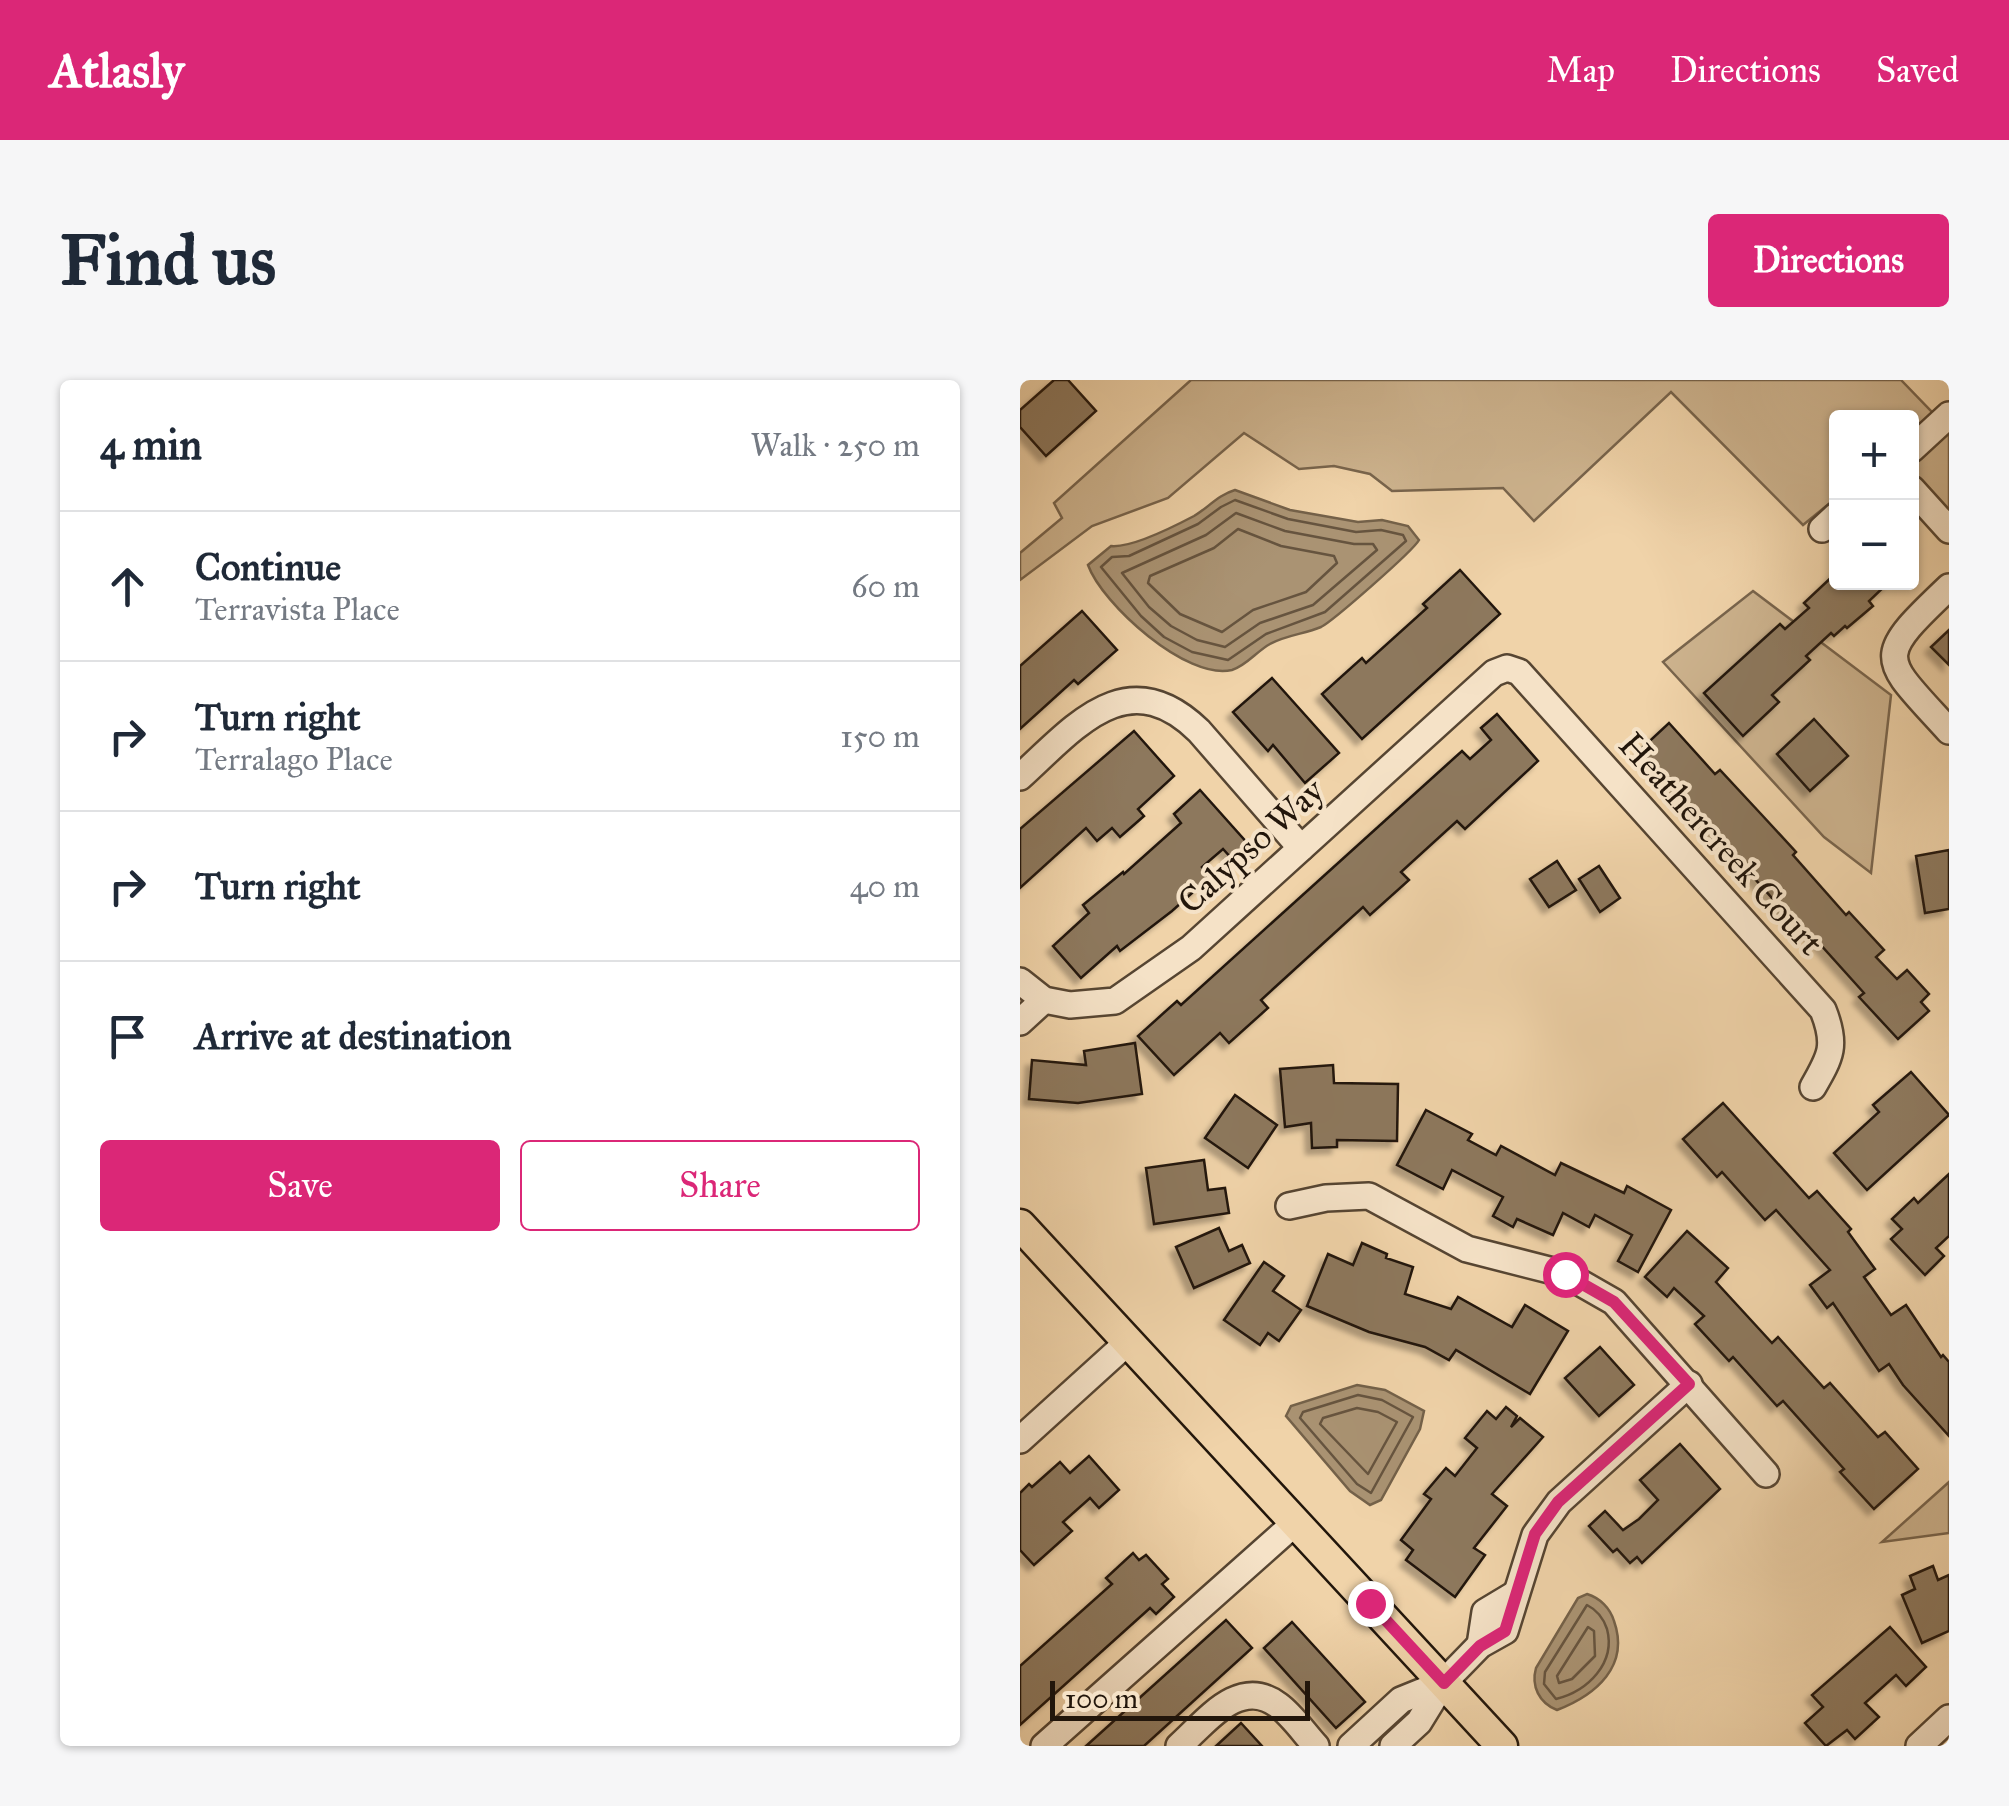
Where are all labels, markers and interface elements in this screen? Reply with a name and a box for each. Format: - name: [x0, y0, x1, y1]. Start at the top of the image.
- text: Atlasly: [50, 41, 184, 100]
- text: Map: [1547, 49, 1615, 92]
- text: Directions: [1670, 49, 1821, 92]
- text: Saved: [1876, 49, 1959, 92]
- button: Directions: [1708, 214, 1949, 307]
- text: Find us: [60, 218, 276, 303]
- map controls: [1829, 410, 1919, 590]
- button: +: [1829, 410, 1919, 500]
- text: 4 min: [100, 419, 202, 471]
- text: Walk · 250 m: [751, 426, 920, 465]
- button: −: [1829, 500, 1919, 590]
- text: Continue: [195, 544, 341, 590]
- icon: ahead: [100, 559, 155, 614]
- text: 60 m: [851, 567, 920, 606]
- text: Terravista Place: [195, 590, 400, 629]
- text: Turn right: [195, 694, 361, 740]
- icon: right: [100, 709, 155, 764]
- text: 150 m: [840, 717, 920, 756]
- street label: Heathercreek Court: [1610, 724, 1832, 964]
- text: Terralago Place: [195, 740, 393, 779]
- street label: Calypso Way: [1169, 769, 1333, 923]
- icon: right: [100, 859, 155, 914]
- text: Turn right: [195, 863, 361, 909]
- text: 40 m: [850, 867, 920, 906]
- icon: arrive: [100, 1009, 155, 1064]
- text: Arrive at destination: [195, 1013, 512, 1059]
- button: Save: [100, 1140, 500, 1231]
- button: Share: [520, 1140, 920, 1231]
- route start: [1543, 1252, 1589, 1298]
- route end: [1348, 1581, 1394, 1627]
- scale bar: [1050, 1676, 1310, 1720]
- text: 100 m: [1065, 1681, 1138, 1716]

